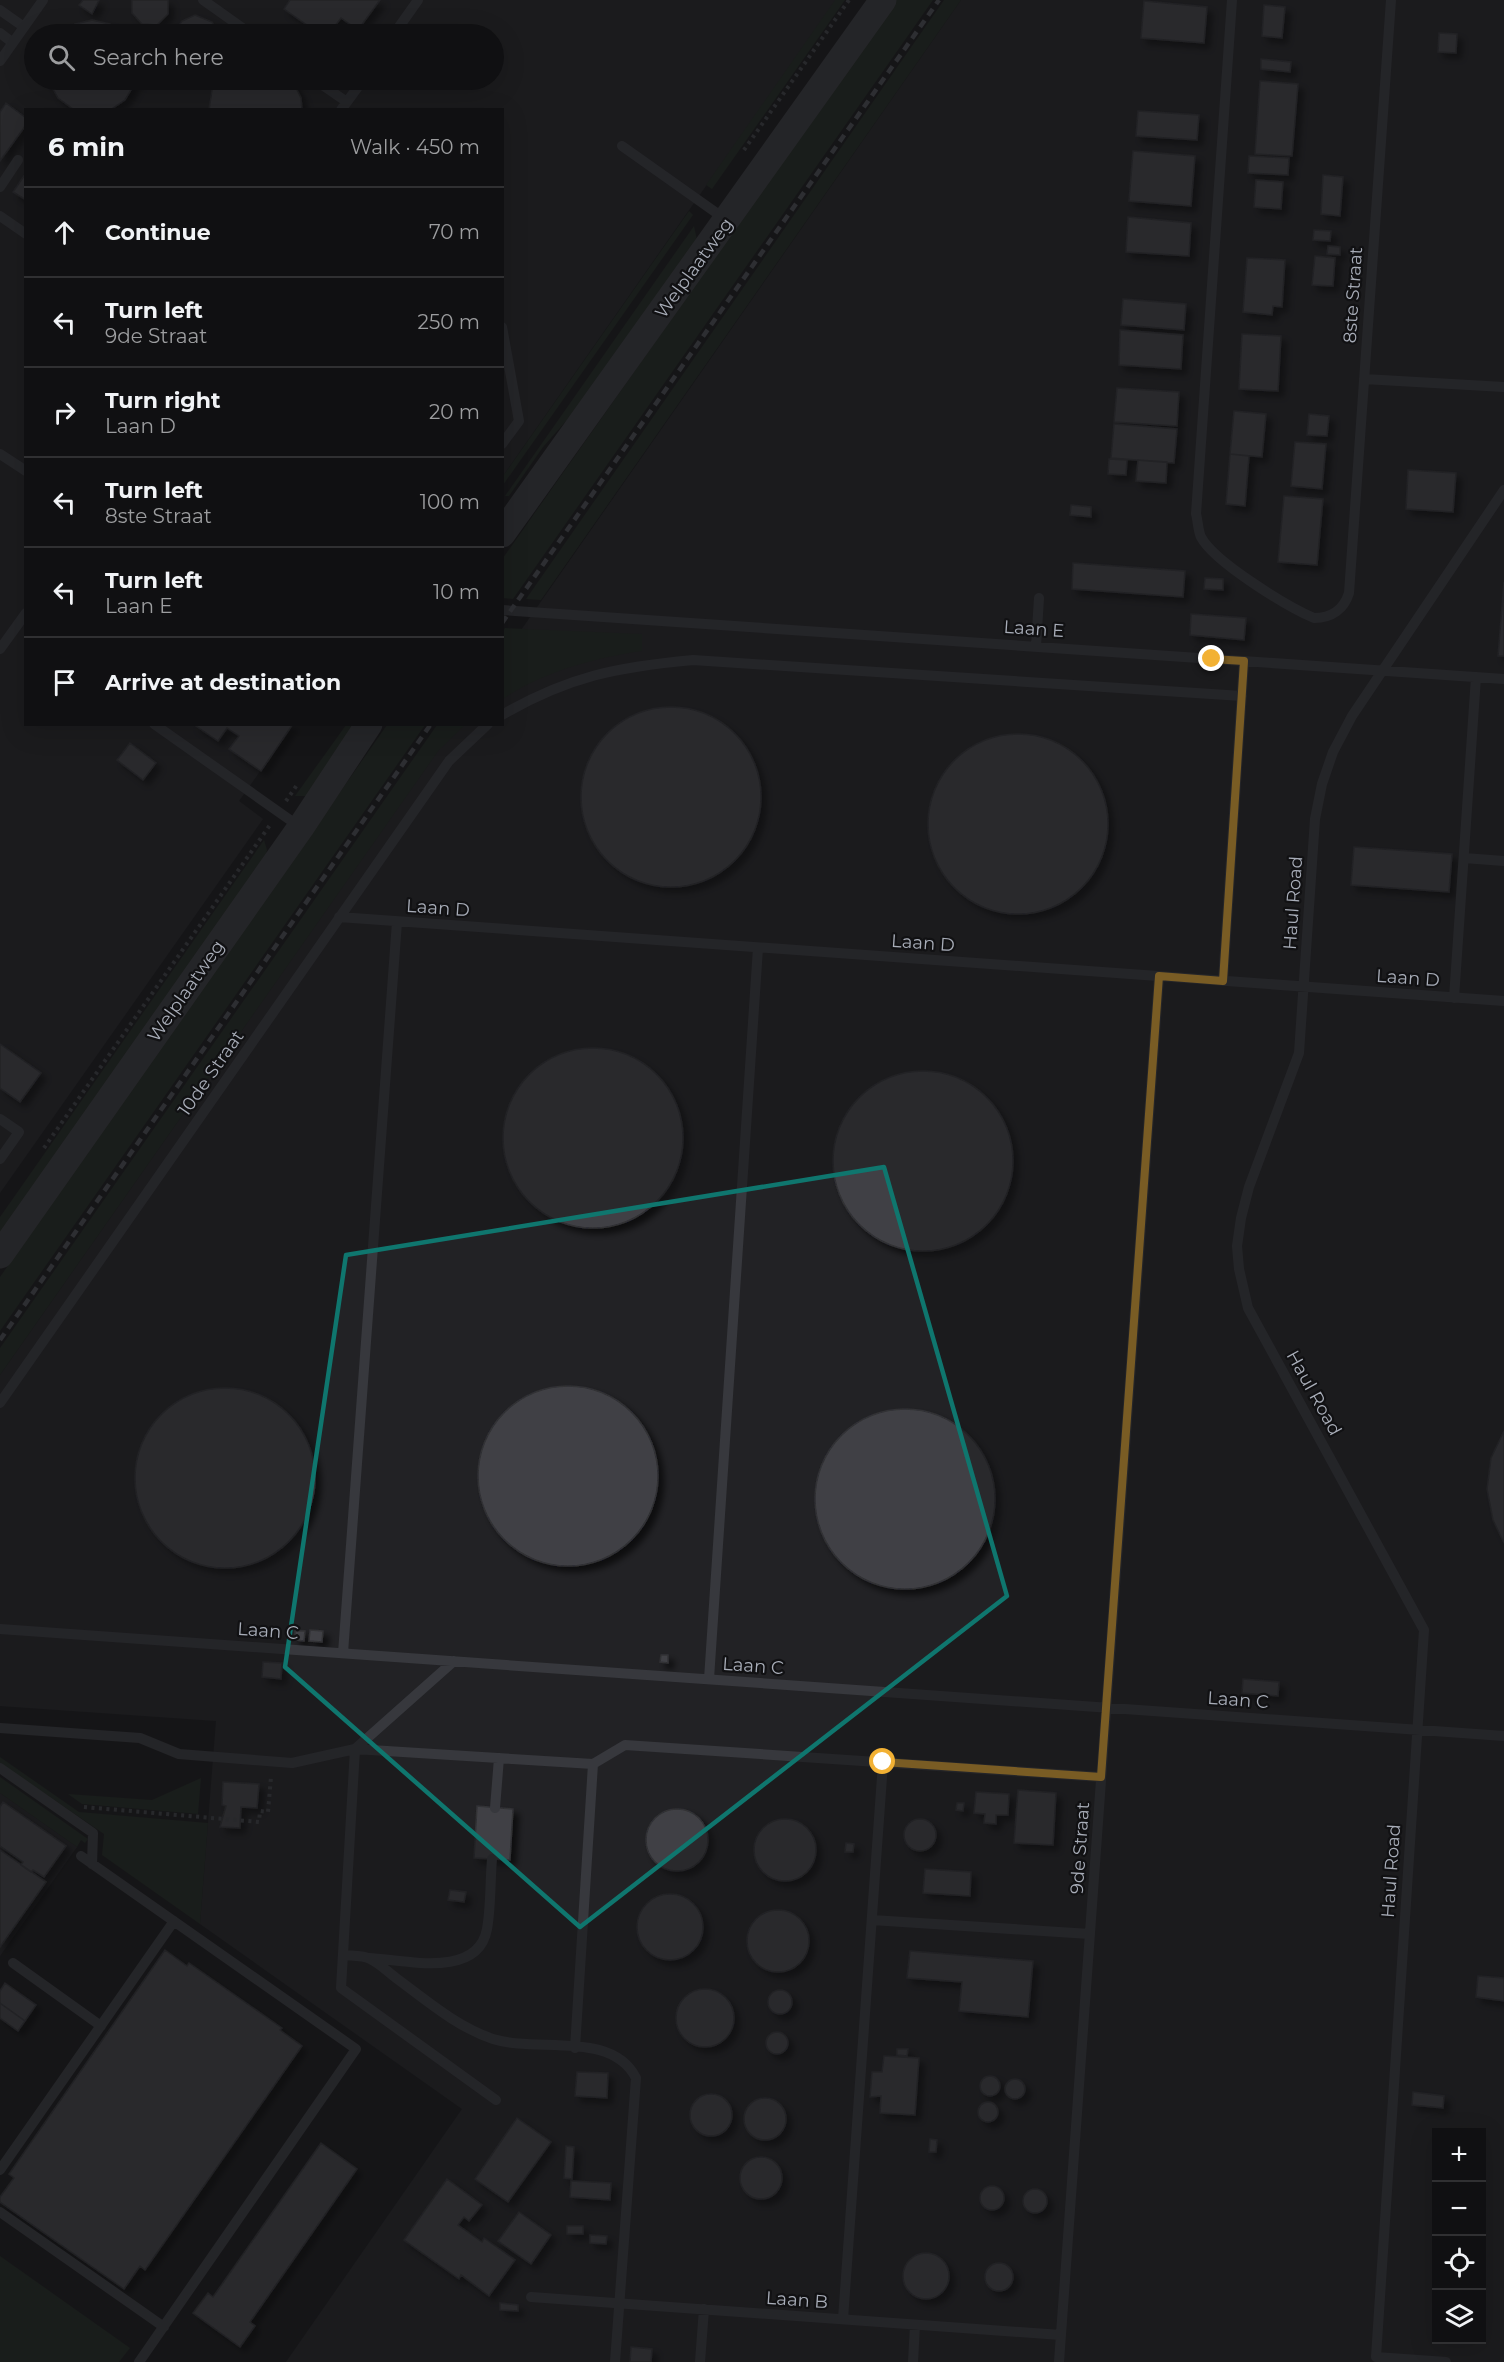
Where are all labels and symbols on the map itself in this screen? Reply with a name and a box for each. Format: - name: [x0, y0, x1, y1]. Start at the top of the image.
- street label: Welplaatweg: [650, 213, 738, 323]
- street label: 8ste Straat: [1339, 246, 1367, 344]
- street label: Laan E: [1003, 616, 1065, 642]
- route end: [1198, 645, 1224, 671]
- street label: Haul Road: [1279, 855, 1307, 951]
- street label: Laan D: [406, 895, 470, 921]
- street label: Laan D: [891, 930, 955, 956]
- street label: Welplaatweg: [143, 936, 229, 1046]
- street label: Laan D: [1376, 965, 1440, 991]
- street label: 10de Straat: [173, 1026, 249, 1120]
- street label: Haul Road: [1282, 1347, 1346, 1439]
- street label: Laan C: [237, 1618, 300, 1644]
- street label: Laan C: [722, 1653, 785, 1679]
- street label: Laan C: [1207, 1687, 1270, 1713]
- route start: [869, 1748, 895, 1774]
- street label: 9de Straat: [1066, 1801, 1094, 1895]
- street label: Haul Road: [1377, 1823, 1405, 1919]
- street label: Laan B: [765, 2287, 829, 2313]

